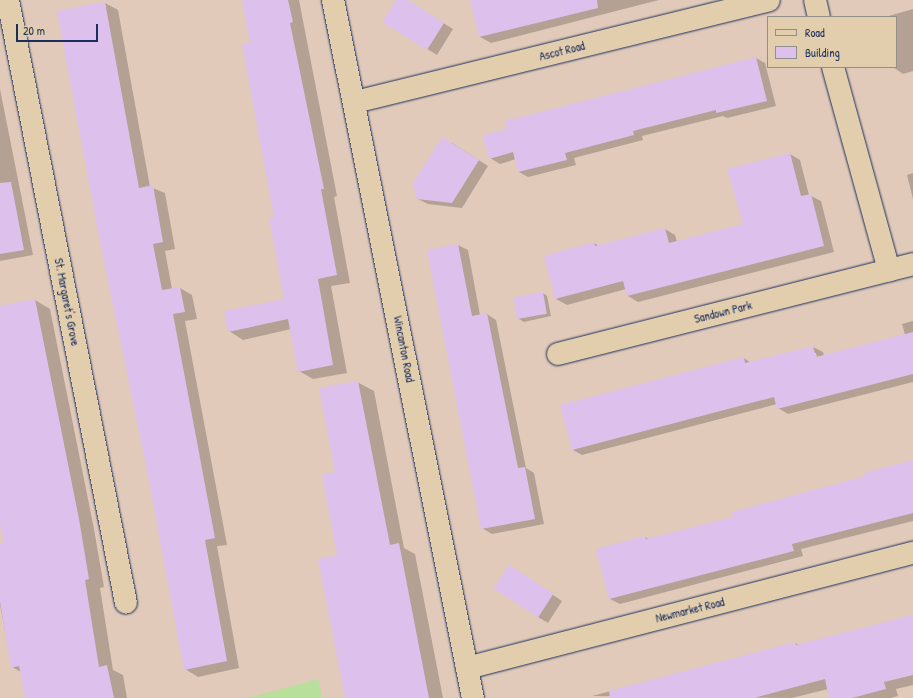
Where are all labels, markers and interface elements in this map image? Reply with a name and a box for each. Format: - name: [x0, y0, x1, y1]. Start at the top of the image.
- scale bar: [18, 16, 100, 42]
- legend: [767, 16, 897, 68]
- text: 20 m: [23, 22, 45, 39]
- text: Road: [805, 24, 825, 41]
- street label: Ascot Road: [538, 38, 586, 64]
- text: Building: [805, 44, 840, 61]
- street label: St. Margaret's Grove: [51, 257, 83, 347]
- street label: Sandown Park: [693, 298, 753, 326]
- street label: Wincanton Road: [391, 315, 417, 383]
- street label: Newmarket Road: [654, 594, 726, 626]

